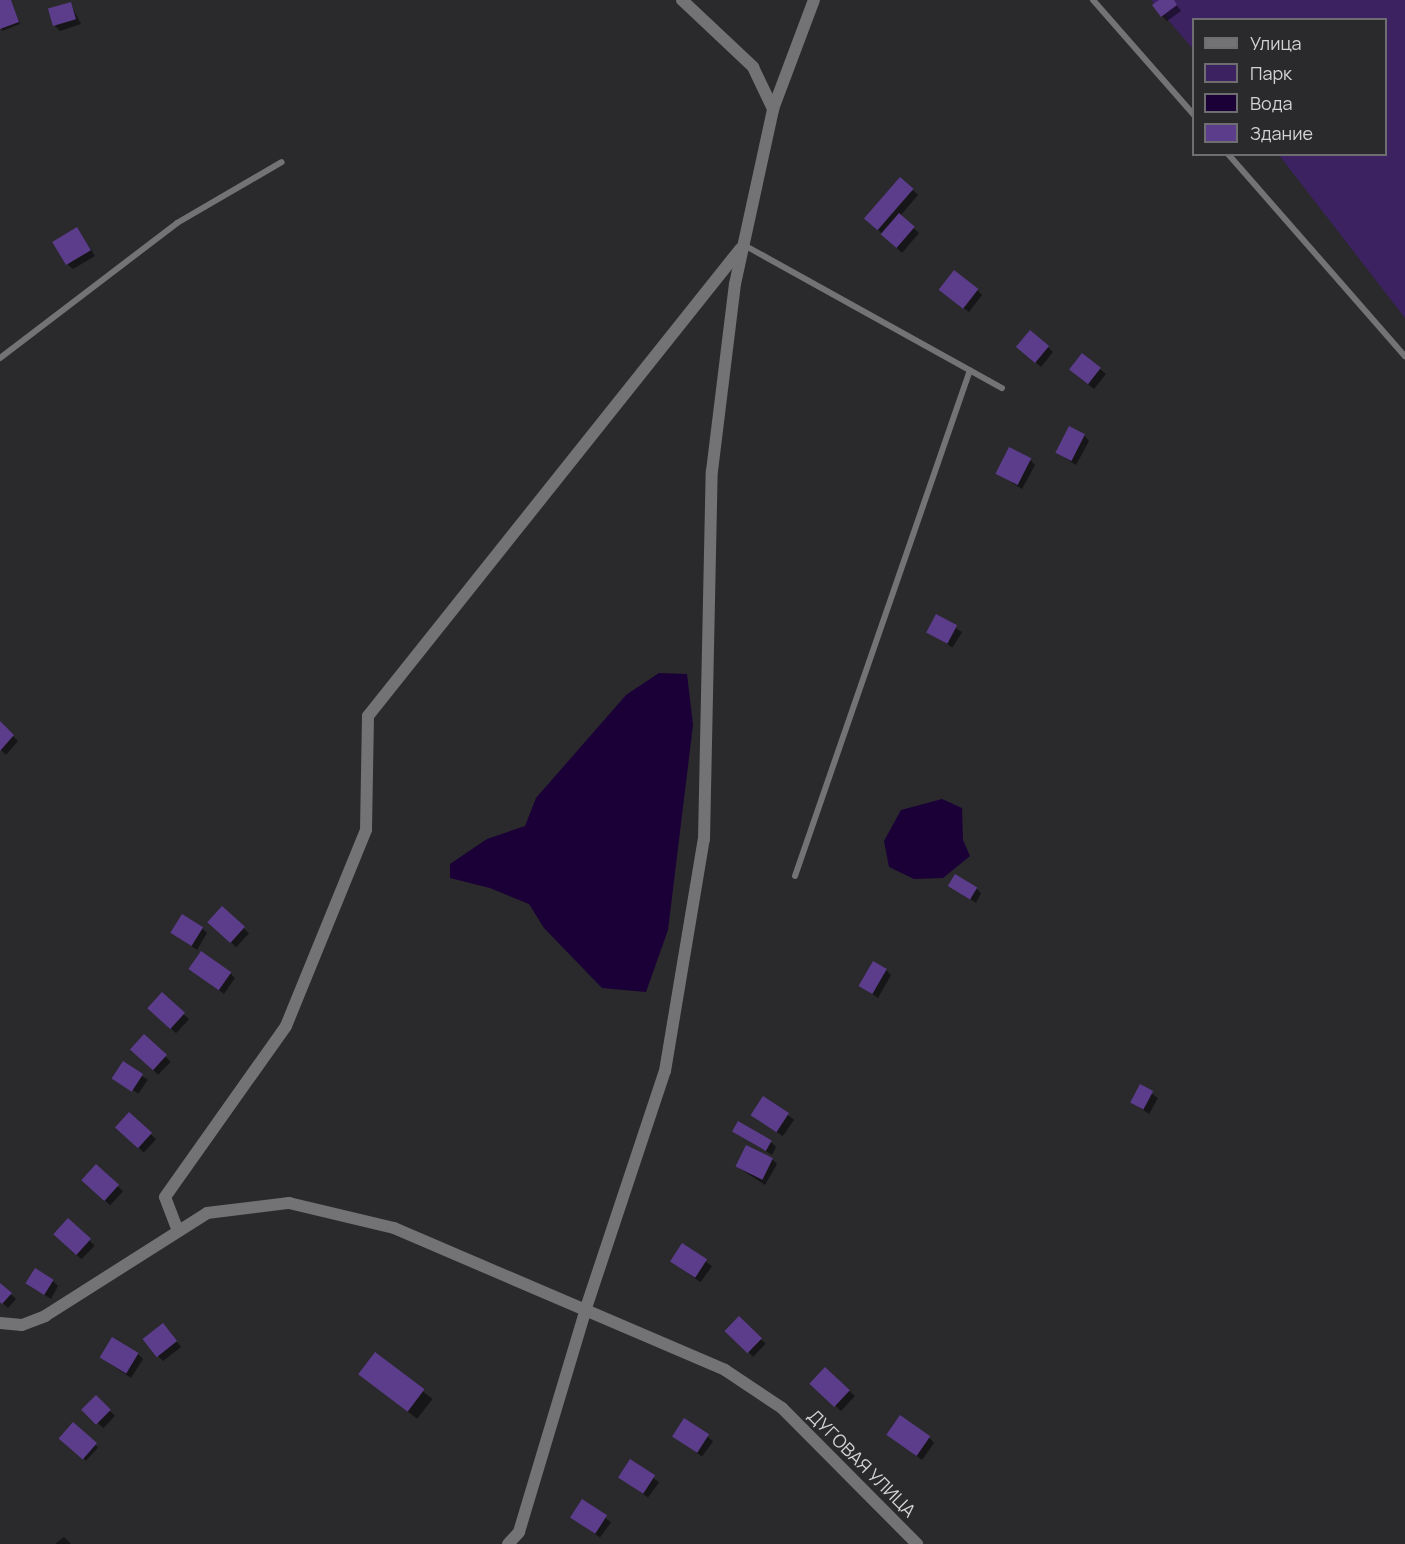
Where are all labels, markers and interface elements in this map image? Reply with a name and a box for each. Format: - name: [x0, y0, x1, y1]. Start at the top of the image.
- legend: [1192, 18, 1387, 156]
- text: Улица: [1250, 31, 1302, 55]
- text: Парк: [1250, 61, 1292, 85]
- text: Вода: [1250, 91, 1292, 115]
- text: Здание: [1250, 121, 1313, 145]
- street label: ДУГОВАЯ УЛИЦА: [804, 1405, 920, 1521]

